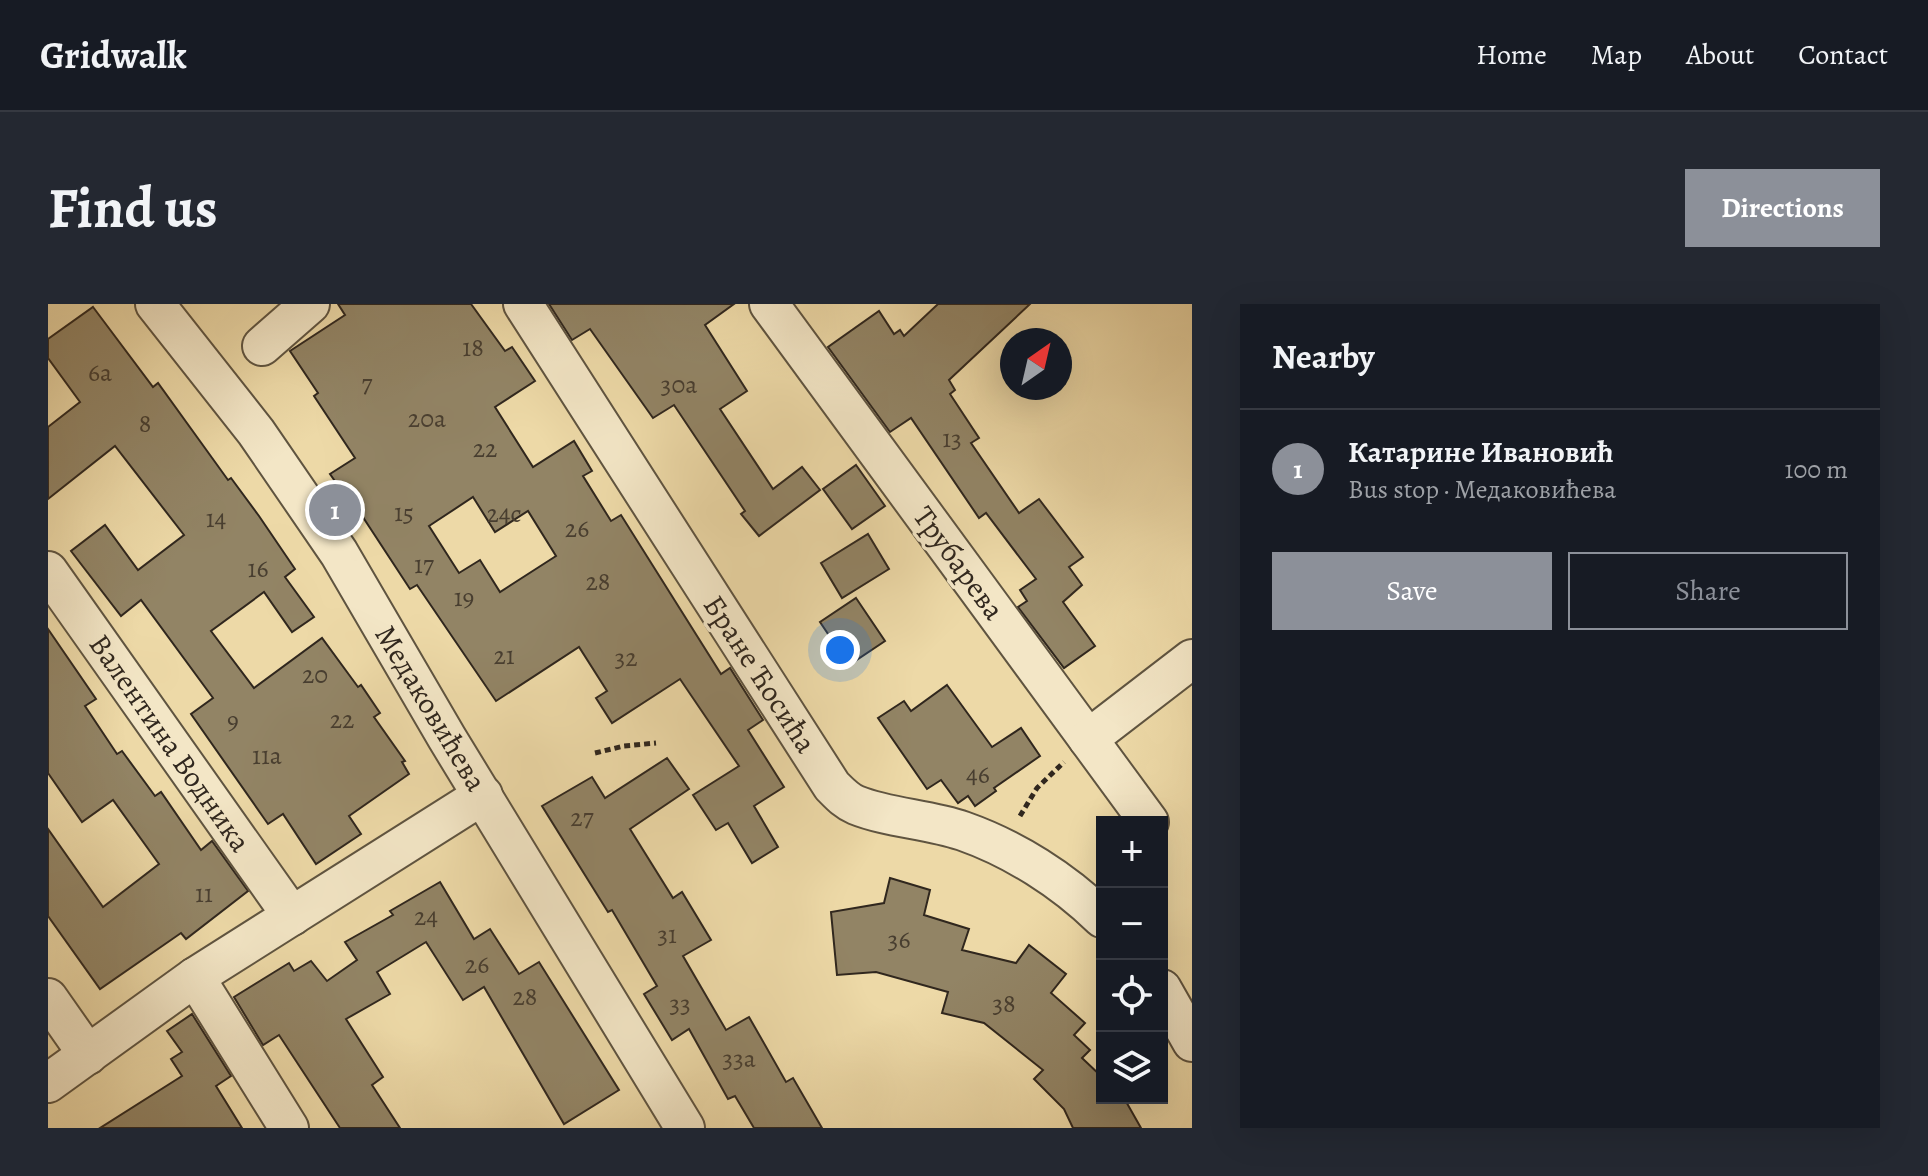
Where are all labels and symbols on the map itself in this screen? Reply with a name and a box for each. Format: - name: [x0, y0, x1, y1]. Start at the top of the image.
- north arrow: [1000, 328, 1072, 400]
- house number: 18: [462, 330, 484, 365]
- house number: 6a: [88, 355, 112, 390]
- house number: 7: [362, 366, 373, 401]
- house number: 30a: [661, 367, 697, 402]
- house number: 20a: [408, 401, 446, 436]
- house number: 8: [139, 406, 151, 441]
- house number: 13: [942, 421, 962, 456]
- house number: 22: [473, 431, 497, 466]
- pin: 1: [309, 480, 361, 540]
- house number: 15: [394, 495, 414, 530]
- house number: 24c: [486, 496, 522, 531]
- street label: Трубарева: [904, 498, 1014, 628]
- house number: 14: [206, 501, 227, 536]
- house number: 26: [565, 511, 589, 546]
- house number: 17: [414, 547, 434, 582]
- house number: 16: [248, 551, 268, 586]
- house number: 28: [586, 564, 610, 599]
- house number: 19: [454, 580, 474, 615]
- street label: Бране Ћосића: [694, 588, 826, 761]
- street label: Медаковићева: [366, 618, 496, 799]
- street label: Валентина Водника: [80, 626, 260, 860]
- your location: [820, 630, 860, 670]
- house number: 21: [493, 638, 515, 673]
- house number: 32: [614, 640, 638, 675]
- house number: 20: [302, 657, 328, 692]
- house number: 22: [330, 702, 354, 737]
- house number: 9: [227, 703, 239, 738]
- house number: 11a: [252, 738, 282, 773]
- house number: 46: [966, 757, 990, 792]
- house number: 27: [570, 800, 594, 835]
- house number: 11: [195, 876, 213, 911]
- house number: 24: [414, 899, 438, 934]
- house number: 31: [657, 917, 677, 952]
- house number: 36: [888, 922, 910, 957]
- house number: 26: [465, 947, 489, 982]
- house number: 28: [513, 979, 537, 1014]
- house number: 33: [669, 986, 691, 1021]
- house number: 38: [992, 986, 1016, 1021]
- house number: 33a: [722, 1041, 756, 1076]

